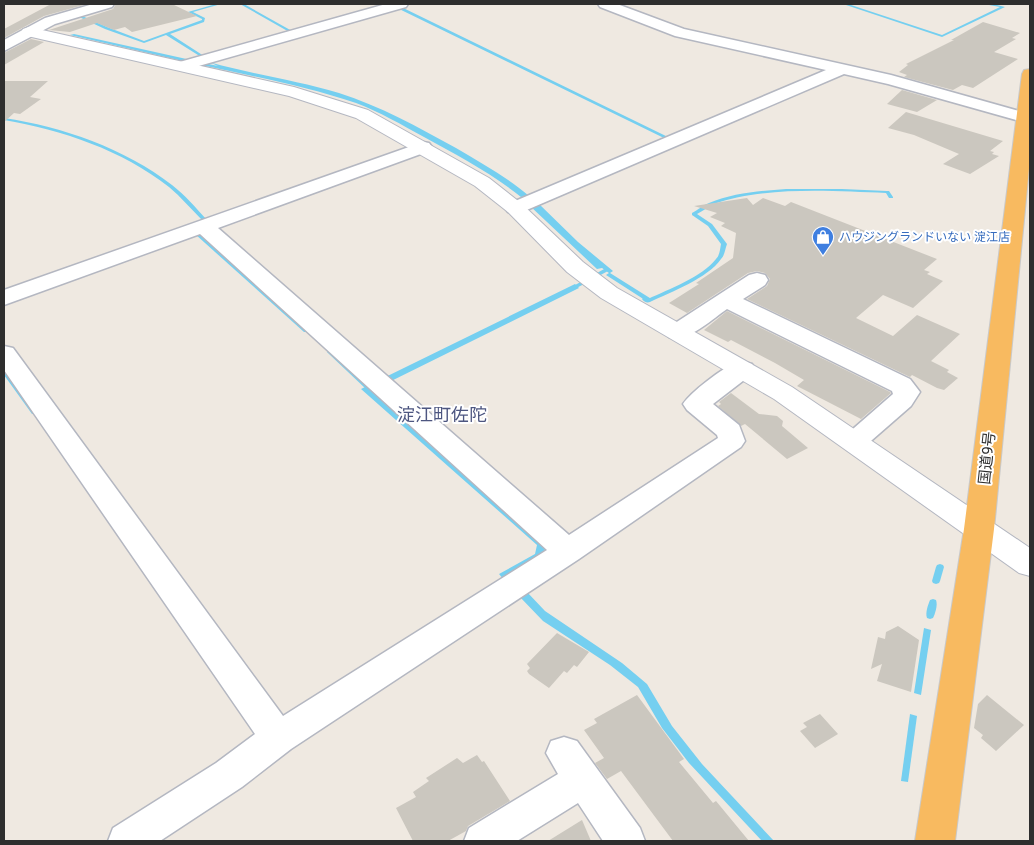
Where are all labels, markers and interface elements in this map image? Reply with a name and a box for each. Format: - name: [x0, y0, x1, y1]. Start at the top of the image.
- shop icon: ハウジングランドいない 淀江店: [811, 225, 835, 256]
- place label: ハウジングランドいない 淀江店: [839, 230, 1010, 244]
- district label: 淀江町佐陀: [397, 404, 487, 425]
- street label: 国道9号: [975, 430, 999, 486]

